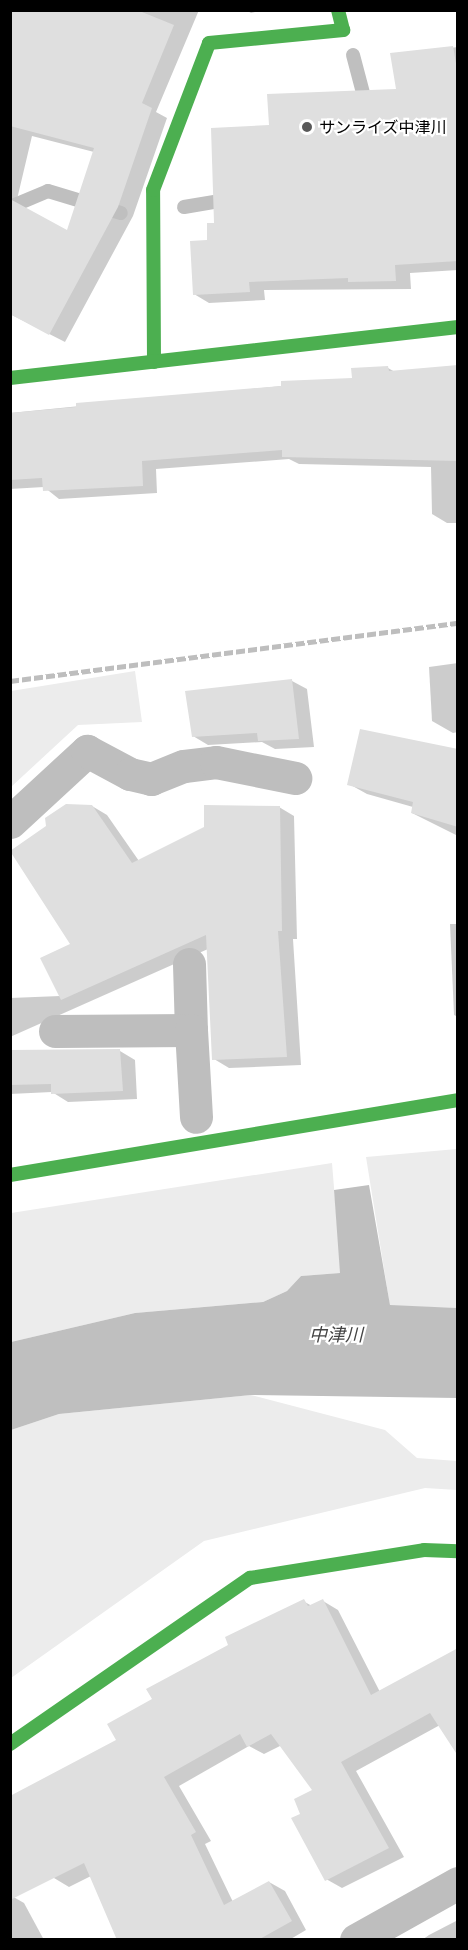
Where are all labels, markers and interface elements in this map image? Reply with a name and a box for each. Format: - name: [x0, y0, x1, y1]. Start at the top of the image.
- place label: サンライズ中津川: [319, 117, 447, 137]
- marker: サンライズ中津川: [300, 120, 314, 134]
- water label: 中津川: [309, 1324, 363, 1346]

